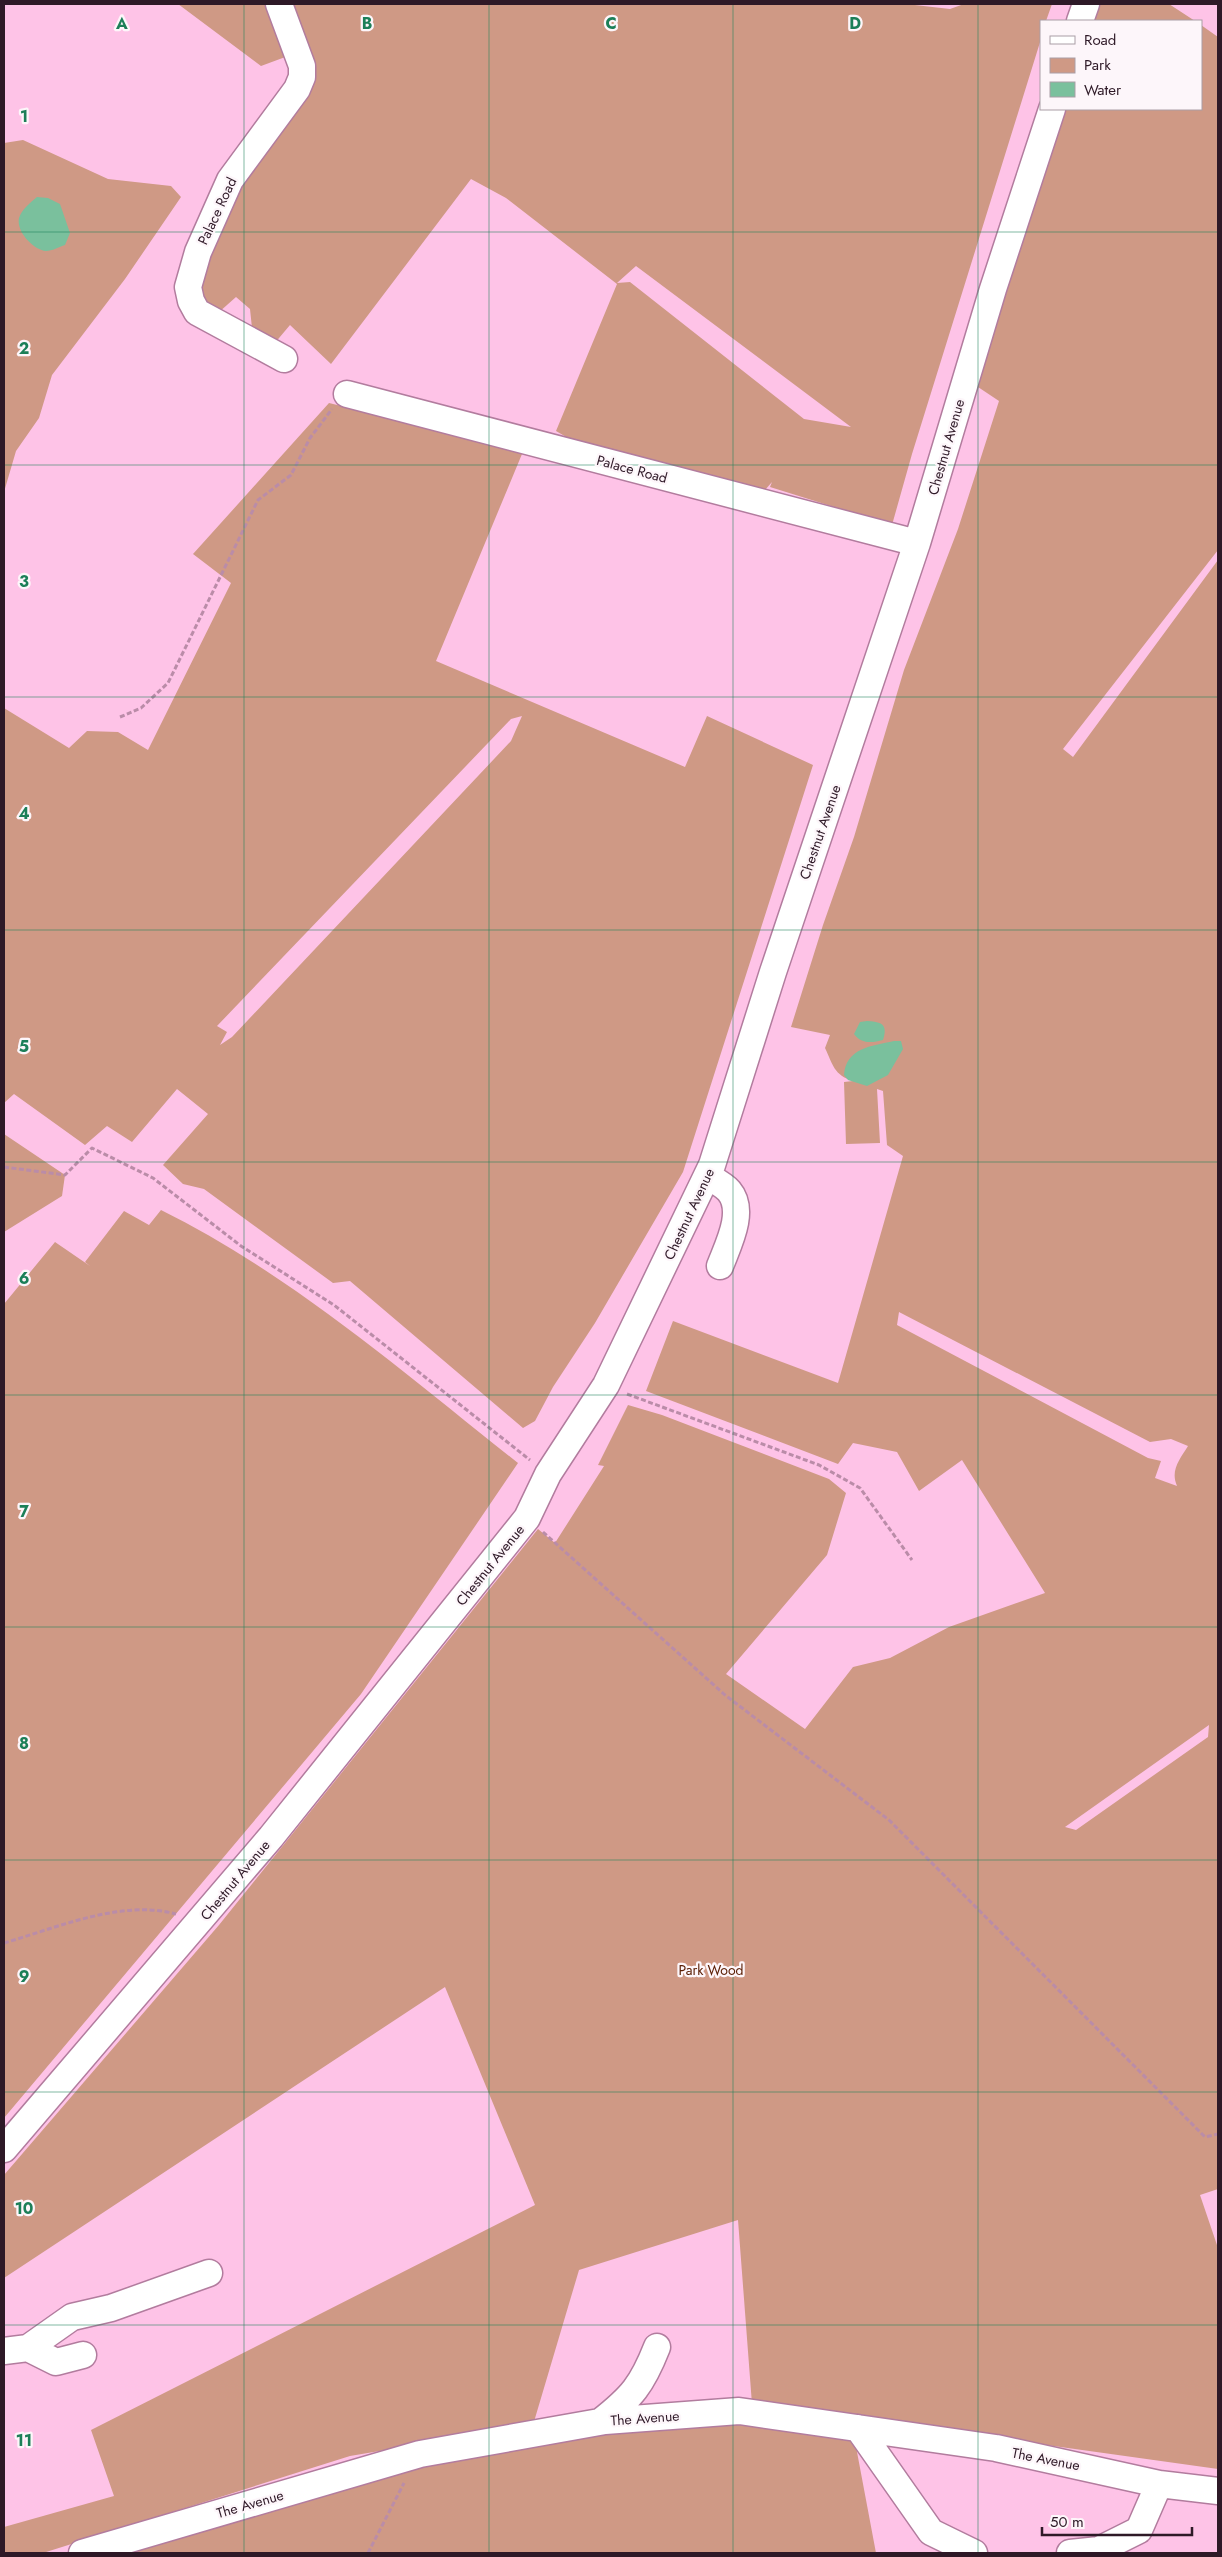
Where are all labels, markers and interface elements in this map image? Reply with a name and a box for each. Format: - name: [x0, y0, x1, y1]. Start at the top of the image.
- text: A: [115, 12, 128, 35]
- text: B: [362, 12, 372, 35]
- text: C: [605, 12, 617, 35]
- text: D: [849, 12, 861, 35]
- legend: [1040, 20, 1202, 110]
- text: Road: [1084, 29, 1116, 51]
- text: Park: [1084, 54, 1111, 76]
- text: Water: [1084, 79, 1122, 101]
- text: 1: [20, 105, 28, 128]
- street label: Palace Road: [193, 174, 241, 248]
- text: 2: [19, 337, 29, 360]
- street label: Chestnut Avenue: [923, 397, 969, 497]
- street label: Palace Road: [595, 450, 669, 488]
- text: 3: [19, 570, 29, 593]
- street label: Chestnut Avenue: [794, 782, 846, 882]
- text: 4: [18, 802, 30, 825]
- text: 5: [19, 1035, 29, 1058]
- street label: Chestnut Avenue: [659, 1165, 719, 1263]
- text: 6: [19, 1267, 29, 1290]
- text: 7: [19, 1500, 29, 1523]
- street label: Chestnut Avenue: [451, 1520, 529, 1610]
- text: 8: [19, 1732, 29, 1755]
- street label: Chestnut Avenue: [196, 1836, 274, 1924]
- park label: Park Wood: [678, 1960, 744, 1980]
- text: 9: [19, 1965, 29, 1988]
- text: 10: [15, 2197, 33, 2220]
- street label: The Avenue: [610, 2406, 680, 2430]
- text: 11: [16, 2429, 32, 2452]
- street label: The Avenue: [1010, 2443, 1082, 2475]
- street label: The Avenue: [214, 2485, 286, 2523]
- scale bar: [1042, 2504, 1192, 2536]
- text: 50 m: [1050, 2511, 1084, 2533]

